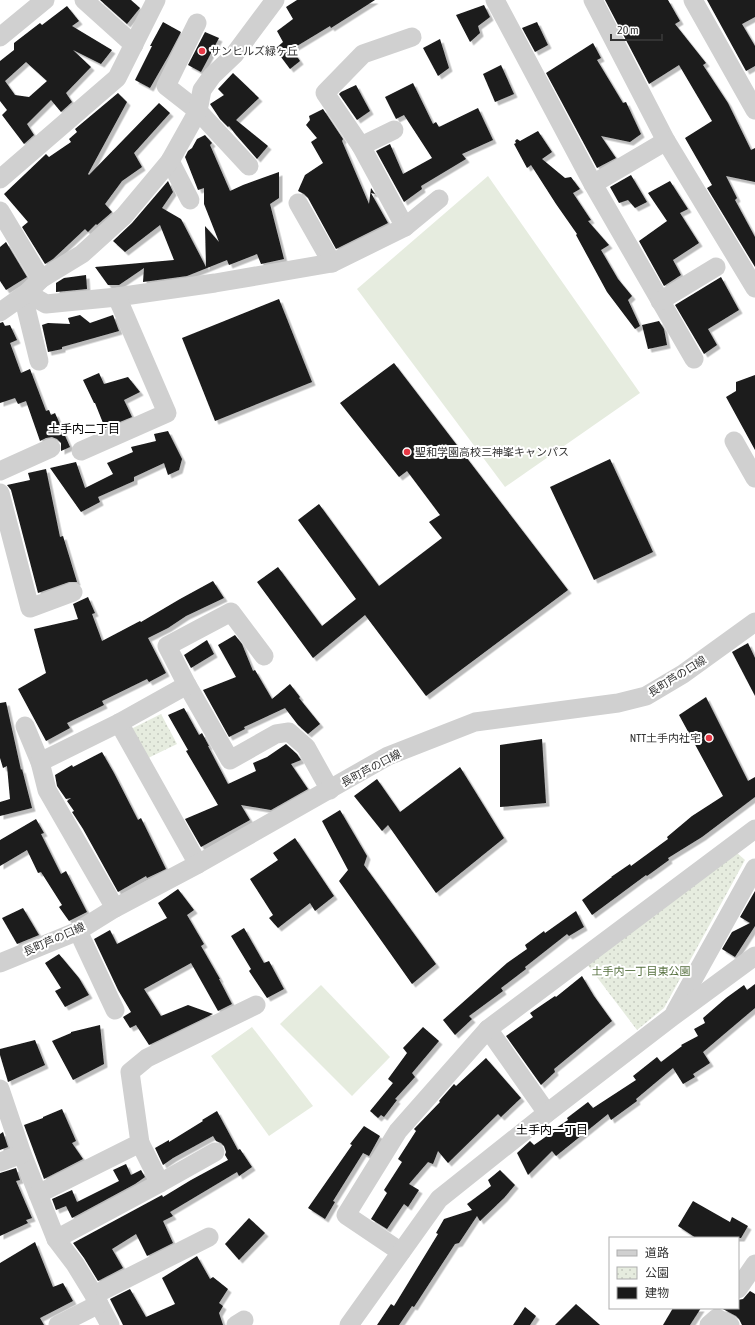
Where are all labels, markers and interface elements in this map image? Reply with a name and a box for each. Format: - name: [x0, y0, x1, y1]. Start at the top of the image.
- scale bar: [611, 16, 662, 42]
- text: 20 m: [617, 23, 639, 37]
- place label: サンヒルズ緑ヶ丘: [210, 45, 298, 57]
- marker: サンヒルズ緑ヶ丘: [197, 46, 207, 56]
- district label: 土手内二丁目: [48, 422, 120, 436]
- place label: 聖和学園高校三神峯キャンパス: [415, 446, 569, 458]
- marker: 聖和学園高校三神峯キャンパス: [402, 447, 412, 457]
- street label: 長町芦の口線: [646, 653, 708, 699]
- place label: NTT土手内社宅: [630, 732, 701, 744]
- marker: NTT土手内社宅: [704, 733, 714, 743]
- street label: 長町芦の口線: [339, 747, 403, 789]
- street label: 長町芦の口線: [21, 920, 87, 958]
- park label: 土手内一丁目東公園: [592, 965, 691, 977]
- district label: 土手内一丁目: [516, 1123, 588, 1137]
- legend: [609, 1237, 739, 1309]
- text: 道路: [645, 1246, 669, 1260]
- text: 公園: [645, 1266, 669, 1280]
- text: 建物: [645, 1286, 669, 1300]

